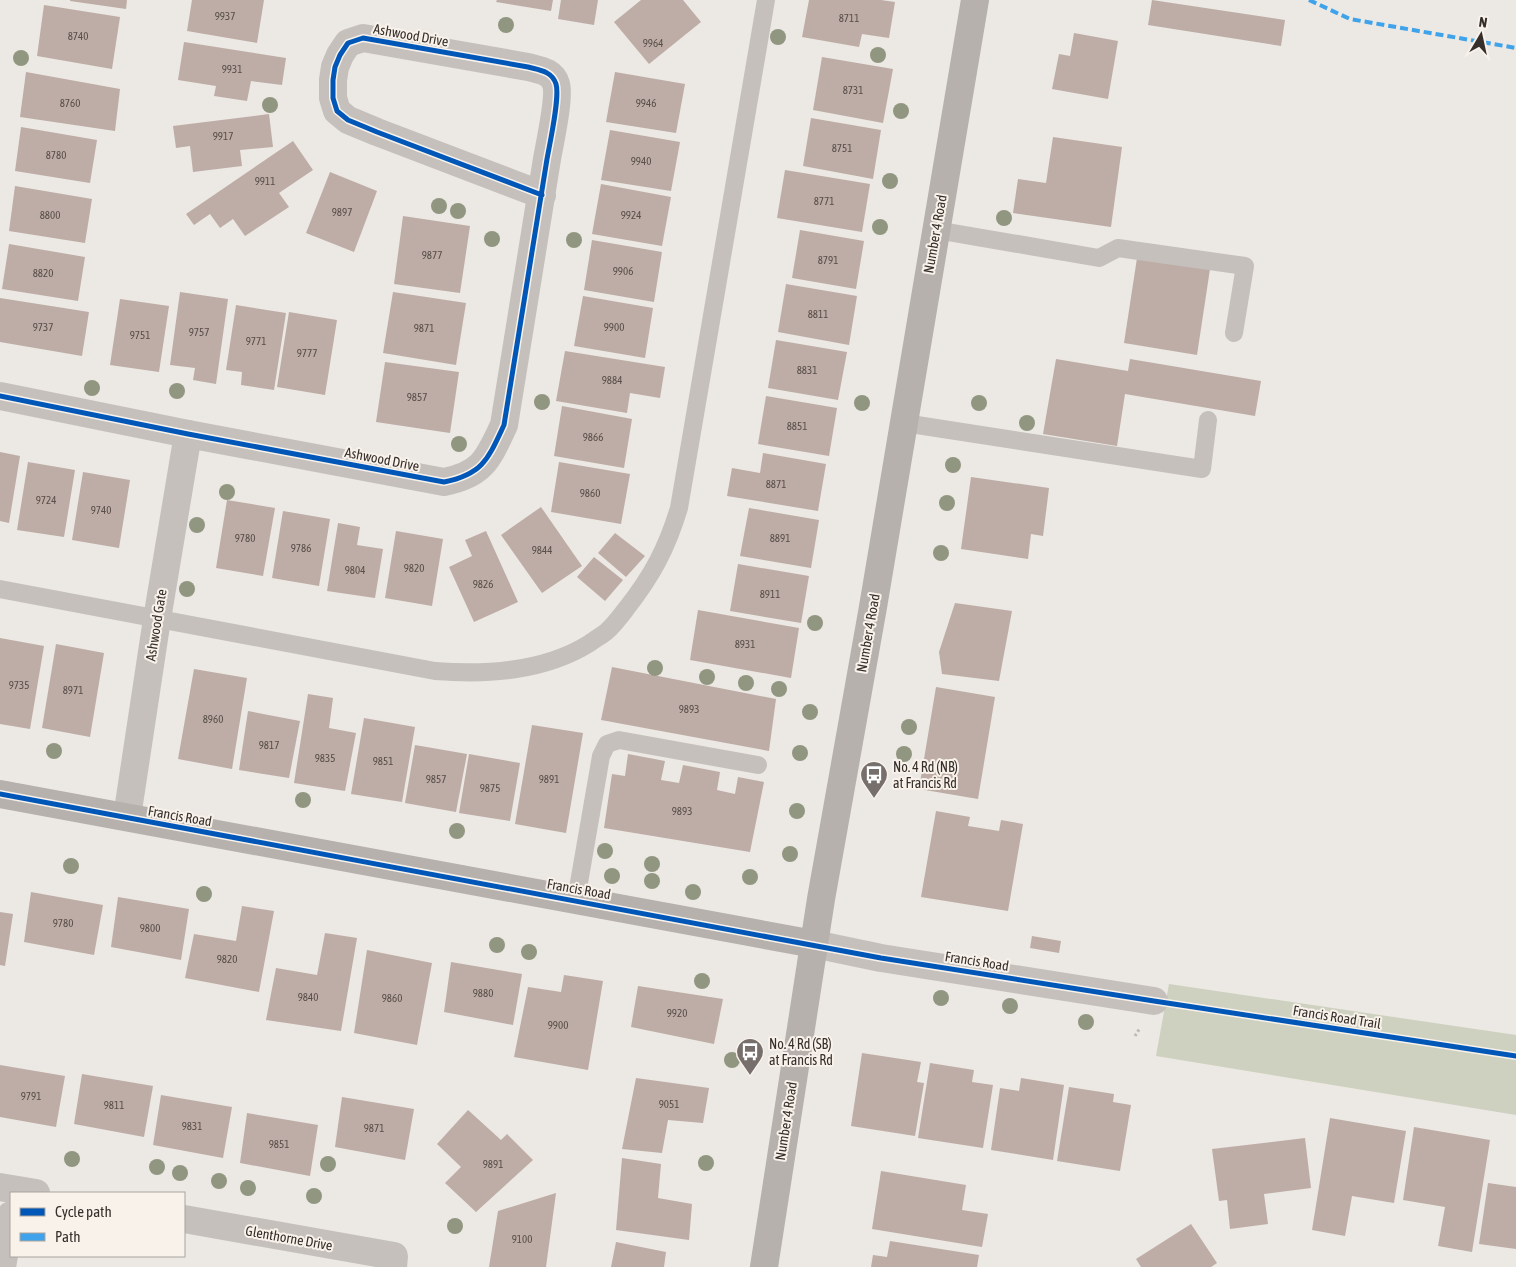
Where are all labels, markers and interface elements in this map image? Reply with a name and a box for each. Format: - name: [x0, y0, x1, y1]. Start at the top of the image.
- house number: 9937: [215, 10, 235, 22]
- north arrow: [1456, 10, 1506, 60]
- house number: 8711: [839, 12, 859, 24]
- text: N: [1478, 14, 1488, 31]
- street label: Ashwood Drive: [372, 21, 450, 49]
- house number: 8740: [68, 30, 88, 42]
- house number: 9964: [643, 37, 663, 49]
- house number: 9931: [222, 63, 242, 75]
- house number: 8731: [843, 84, 863, 96]
- house number: 8760: [60, 97, 80, 109]
- house number: 9946: [636, 97, 656, 109]
- house number: 9917: [213, 130, 233, 142]
- house number: 8751: [832, 142, 852, 154]
- house number: 8780: [46, 149, 66, 161]
- house number: 9940: [631, 155, 651, 167]
- house number: 9911: [255, 175, 275, 187]
- street label: Number 4 Road: [920, 194, 950, 274]
- house number: 8771: [814, 195, 834, 207]
- house number: 9897: [332, 206, 352, 218]
- house number: 8800: [40, 209, 60, 221]
- house number: 9924: [621, 209, 641, 221]
- house number: 9877: [422, 249, 442, 261]
- house number: 8791: [818, 254, 838, 266]
- house number: 9906: [613, 265, 633, 277]
- house number: 8820: [33, 267, 53, 279]
- house number: 8811: [808, 308, 828, 320]
- house number: 9737: [33, 321, 53, 333]
- house number: 9900: [604, 321, 624, 333]
- house number: 9871: [414, 322, 434, 334]
- house number: 9757: [189, 326, 209, 338]
- house number: 9751: [130, 329, 150, 341]
- house number: 9771: [246, 335, 266, 347]
- house number: 9777: [297, 347, 317, 359]
- house number: 8831: [797, 364, 817, 376]
- house number: 9884: [602, 374, 622, 386]
- house number: 9857: [407, 391, 427, 403]
- house number: 8851: [787, 420, 807, 432]
- house number: 9866: [583, 431, 603, 443]
- street label: Ashwood Drive: [343, 444, 421, 474]
- house number: 8871: [766, 478, 786, 490]
- house number: 9860: [580, 487, 600, 499]
- house number: 9724: [36, 494, 56, 506]
- house number: 9740: [91, 504, 111, 516]
- house number: 9780: [235, 532, 255, 544]
- house number: 8891: [770, 532, 790, 544]
- house number: 9786: [291, 542, 311, 554]
- house number: 9844: [532, 544, 552, 556]
- house number: 9820: [404, 562, 424, 574]
- house number: 9804: [345, 564, 365, 576]
- house number: 9826: [473, 578, 493, 590]
- street label: Ashwood Gate: [142, 588, 170, 662]
- house number: 8911: [760, 588, 780, 600]
- street label: Number 4 Road: [853, 593, 883, 673]
- house number: 8931: [735, 638, 755, 650]
- house number: 9735: [9, 679, 29, 691]
- house number: 8971: [63, 684, 83, 696]
- house number: 9893: [679, 703, 699, 715]
- house number: 8960: [203, 713, 223, 725]
- house number: 9817: [259, 739, 279, 751]
- house number: 9835: [315, 752, 335, 764]
- house number: 9851: [373, 755, 393, 767]
- place label: No. 4 Rd (NB) at Francis Rd: [893, 759, 958, 791]
- bus stop icon: No. 4 Rd (NB) at Francis Rd: [859, 760, 889, 799]
- house number: 9857: [426, 773, 446, 785]
- house number: 9891: [539, 773, 559, 785]
- house number: 9875: [480, 782, 500, 794]
- street label: Francis Road: [147, 803, 213, 829]
- house number: 9893: [672, 805, 692, 817]
- street label: Francis Road: [546, 876, 612, 902]
- house number: 9780: [53, 917, 73, 929]
- house number: 9800: [140, 922, 160, 934]
- street label: Francis Road: [944, 948, 1010, 974]
- house number: 9820: [217, 953, 237, 965]
- house number: 9880: [473, 987, 493, 999]
- house number: 9840: [298, 991, 318, 1003]
- house number: 9860: [382, 992, 402, 1004]
- street label: Francis Road Trail: [1292, 1002, 1382, 1032]
- house number: 9920: [667, 1007, 687, 1019]
- house number: 9900: [548, 1019, 568, 1031]
- place label: No. 4 Rd (SB) at Francis Rd: [769, 1036, 833, 1068]
- bus stop icon: No. 4 Rd (SB) at Francis Rd: [735, 1037, 765, 1076]
- street label: Number 4 Road: [772, 1081, 800, 1161]
- house number: 9791: [21, 1090, 41, 1102]
- house number: 9051: [659, 1098, 679, 1110]
- house number: 9811: [104, 1099, 124, 1111]
- house number: 9831: [182, 1120, 202, 1132]
- house number: 9871: [364, 1122, 384, 1134]
- house number: 9851: [269, 1138, 289, 1150]
- house number: 9891: [483, 1158, 503, 1170]
- legend: [10, 1192, 185, 1257]
- text: Cycle path: [55, 1203, 112, 1220]
- street label: Glenthorne Drive: [244, 1222, 334, 1254]
- text: Path: [55, 1228, 81, 1245]
- house number: 9100: [512, 1233, 532, 1245]

